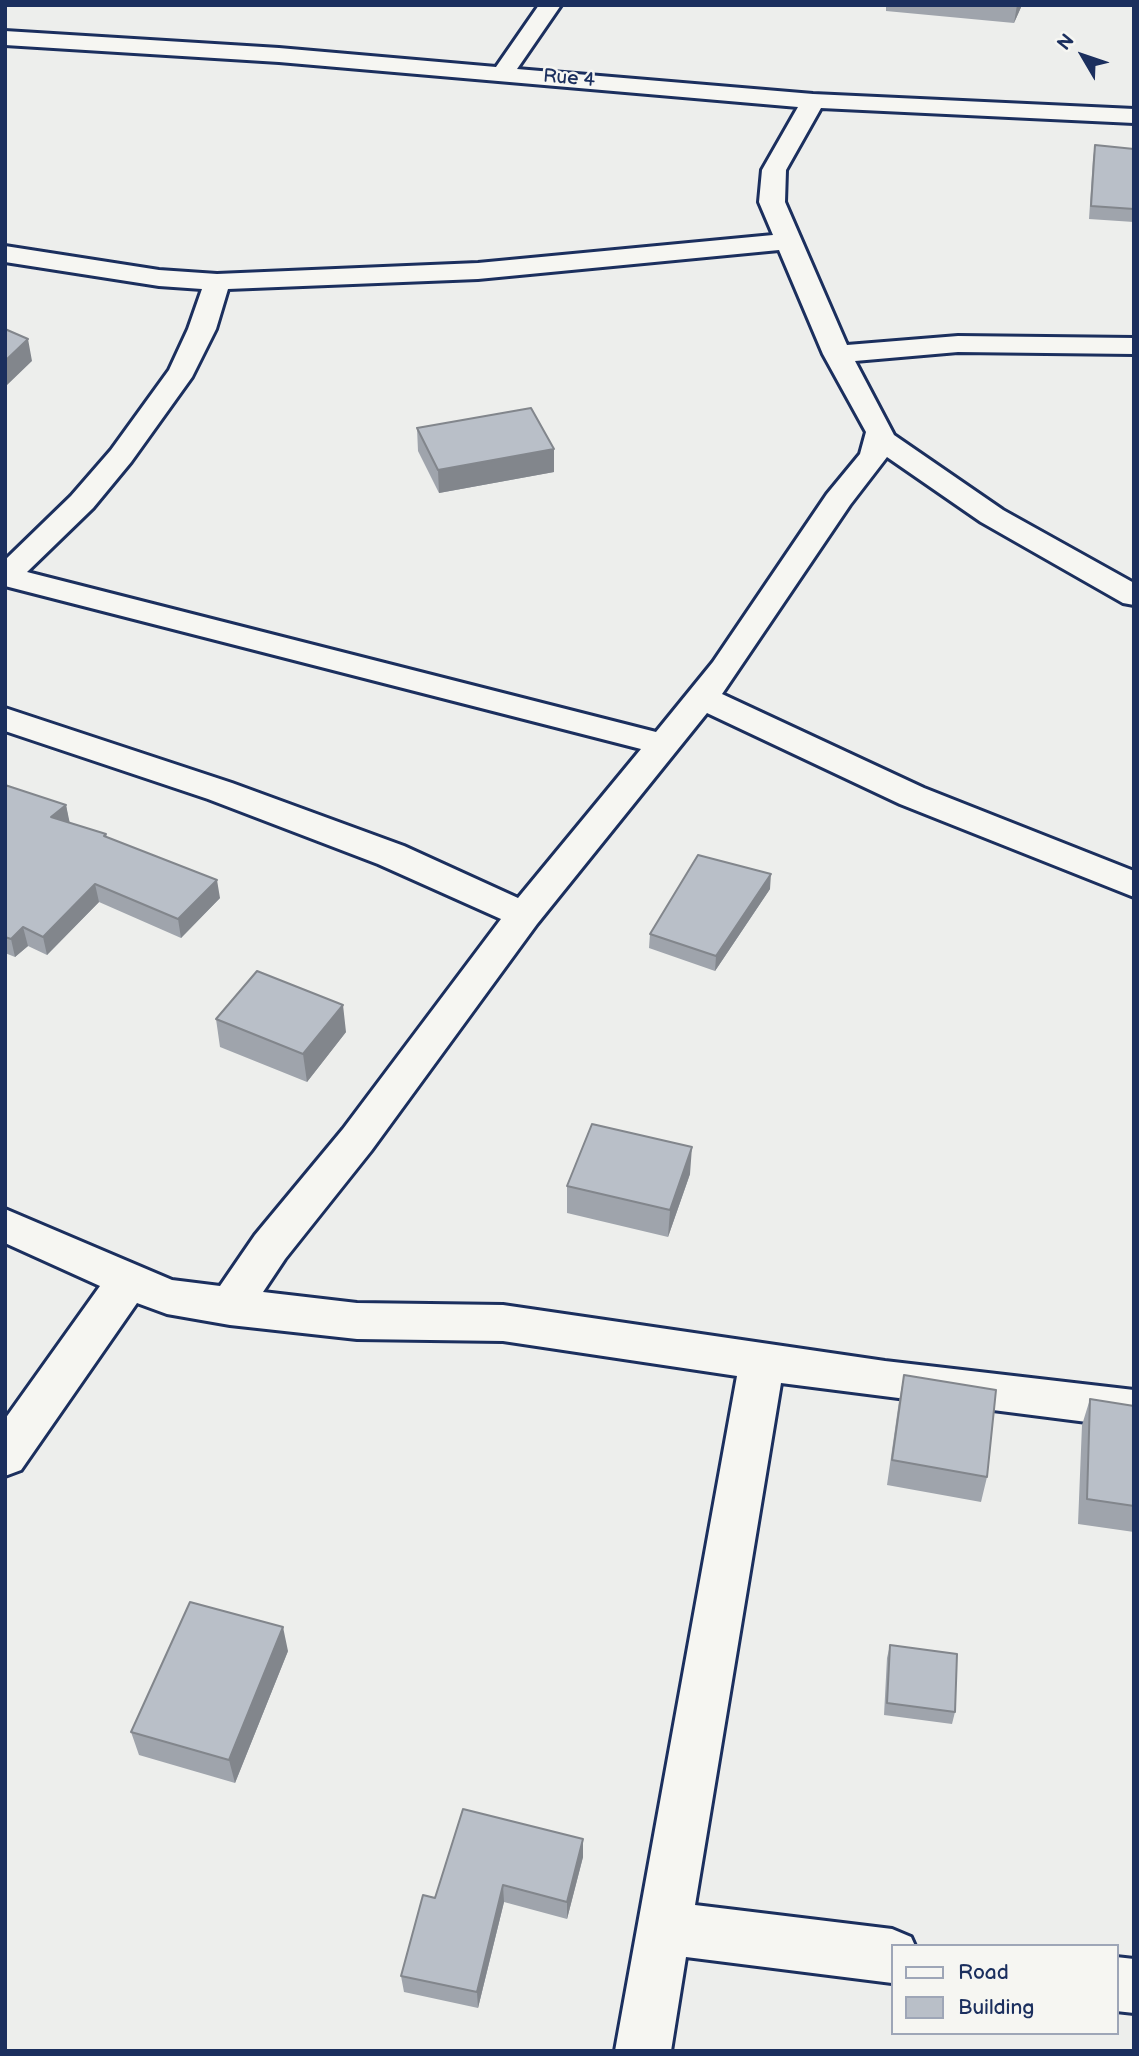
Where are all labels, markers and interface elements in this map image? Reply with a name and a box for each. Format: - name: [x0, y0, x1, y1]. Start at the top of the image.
- north arrow: [1048, 21, 1118, 91]
- text: N: [1053, 30, 1080, 55]
- street label: Rue 4: [542, 65, 596, 93]
- legend: [890, 1944, 1118, 2035]
- text: Road: [958, 1960, 1009, 1985]
- text: Building: [958, 1995, 1034, 2020]

